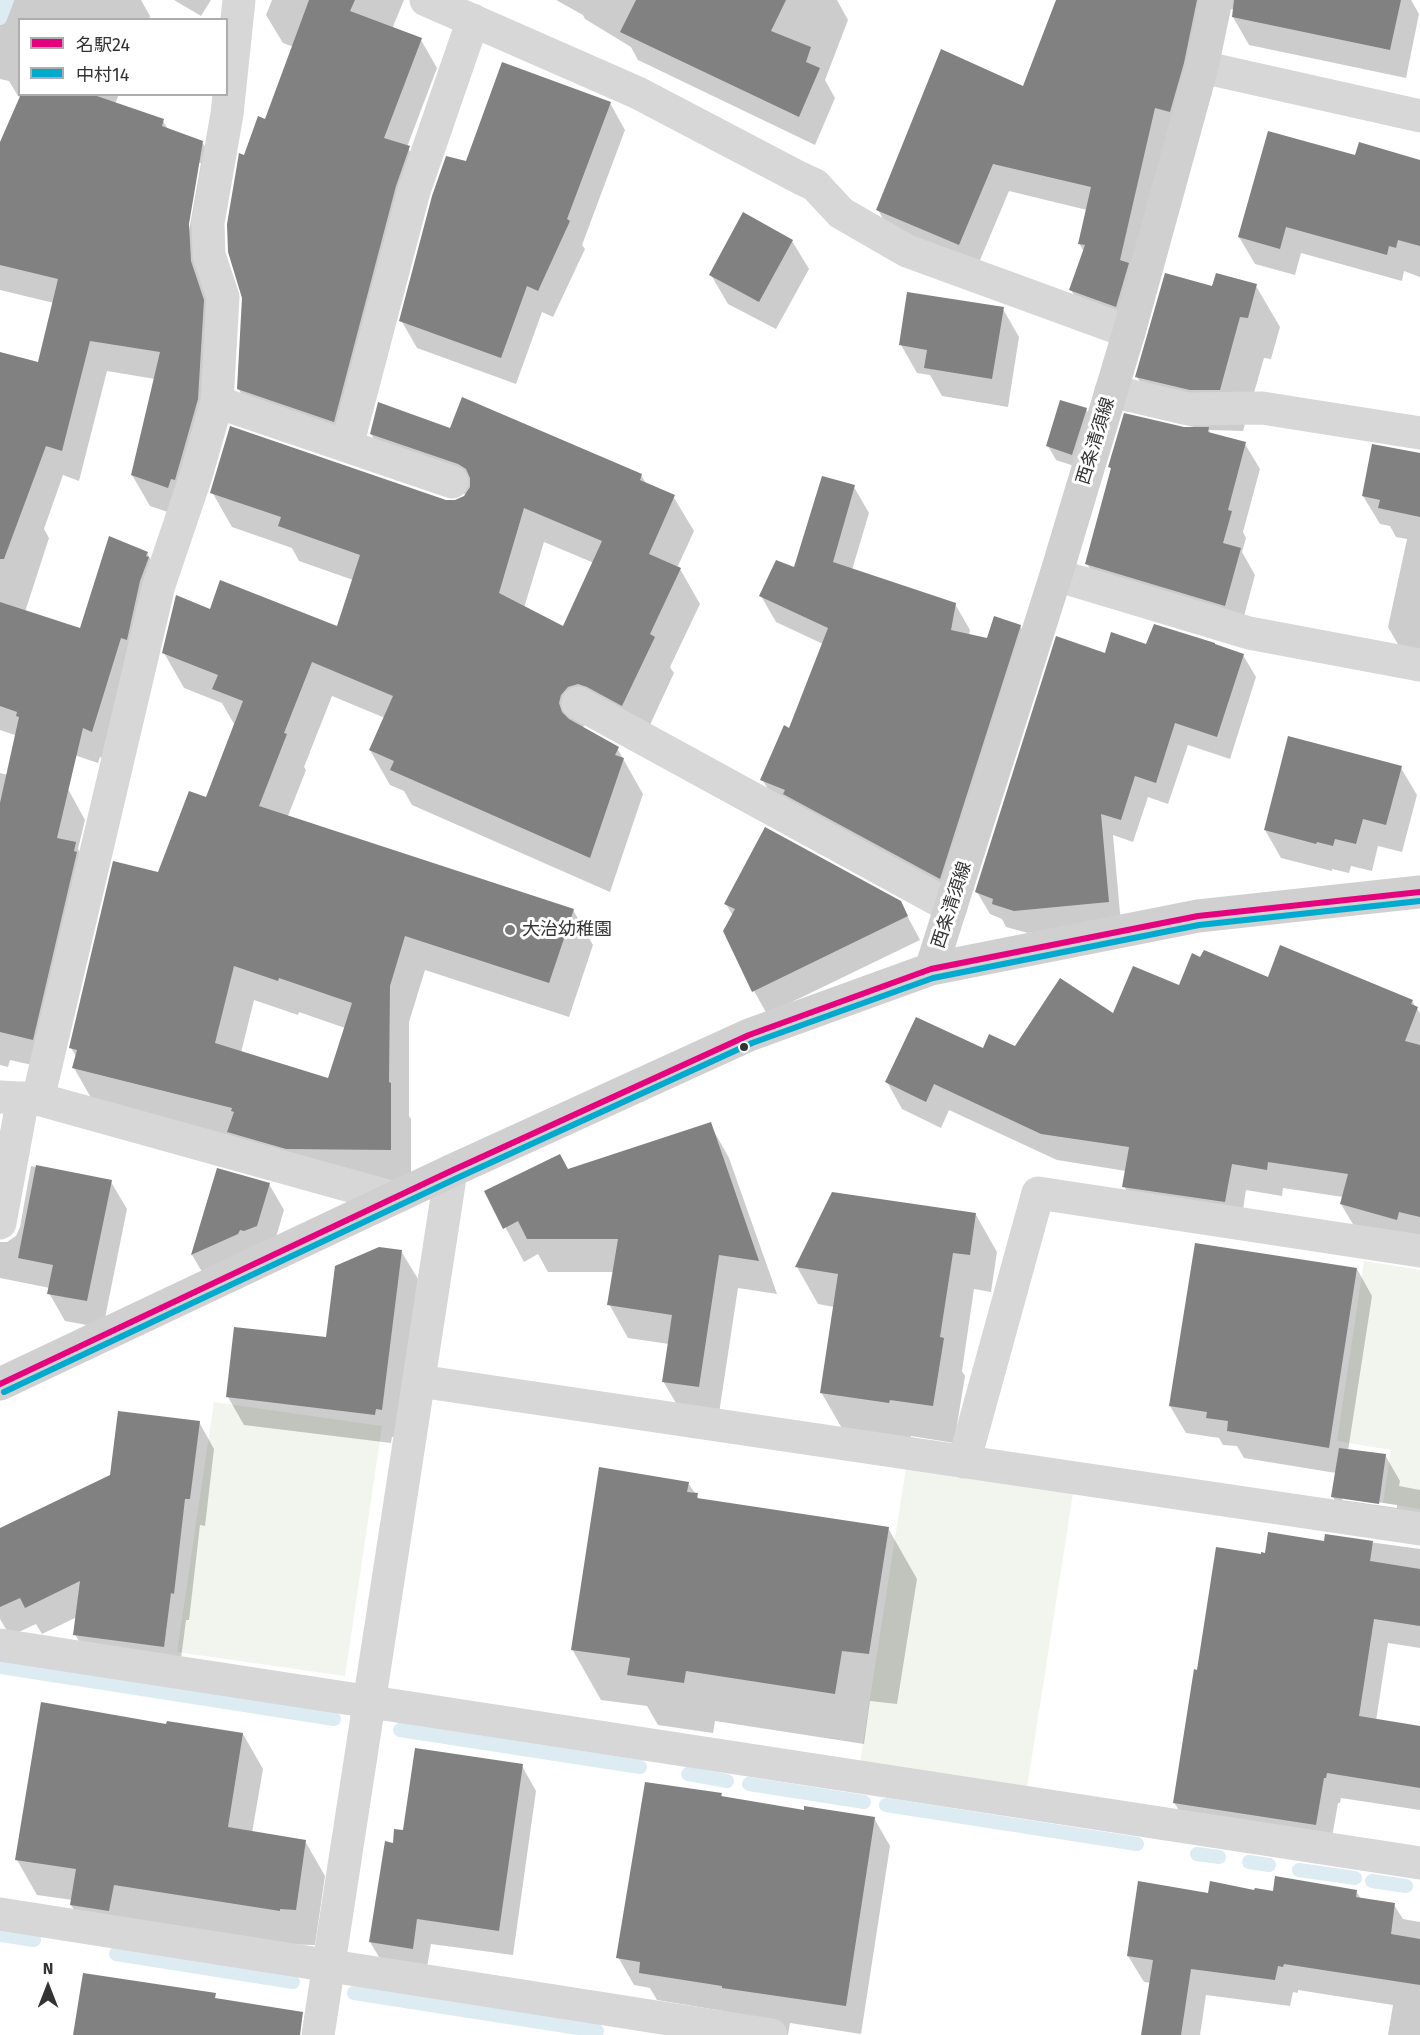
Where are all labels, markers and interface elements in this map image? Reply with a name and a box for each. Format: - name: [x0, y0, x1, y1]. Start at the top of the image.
- legend: [18, 18, 228, 96]
- text: 名駅24: [76, 34, 130, 56]
- text: 中村14: [76, 64, 129, 86]
- street label: 西条清須線: [1073, 395, 1119, 487]
- street label: 西条清須線: [928, 859, 976, 951]
- place label: 大治幼稚園: [522, 919, 612, 941]
- marker: 大治幼稚園: [503, 923, 517, 937]
- unlabelled marker: [738, 1041, 750, 1053]
- north arrow: [18, 1957, 78, 2017]
- text: N: [43, 1959, 53, 1978]

